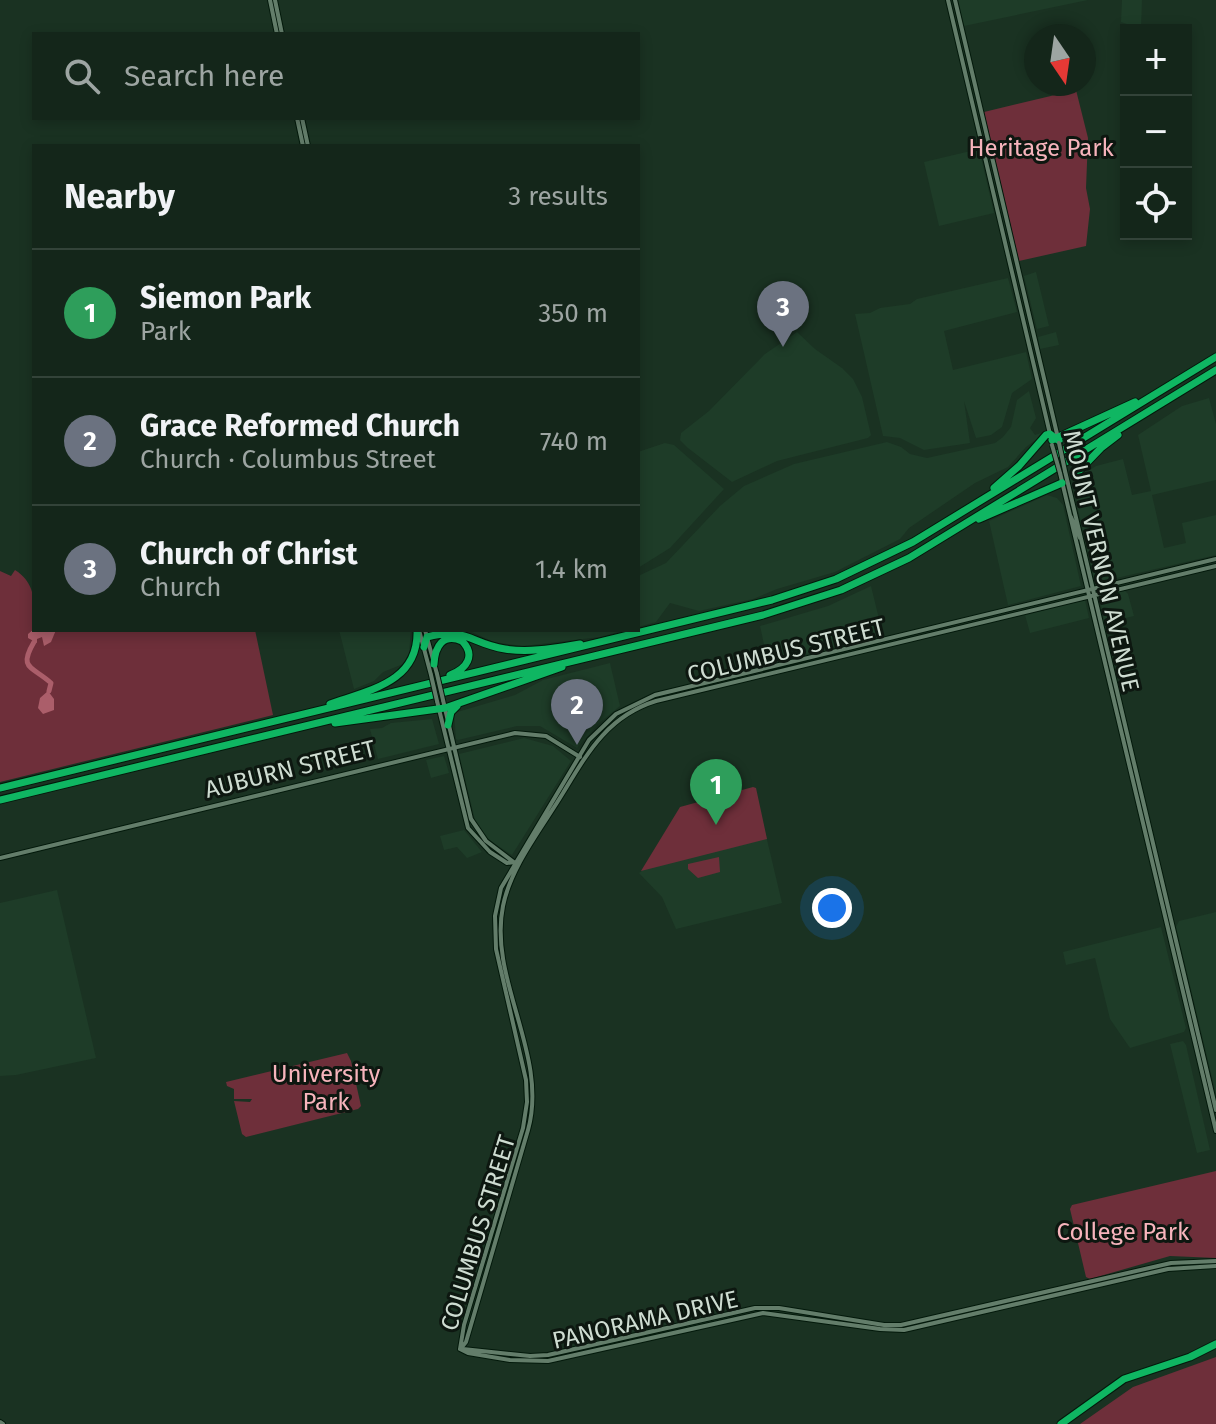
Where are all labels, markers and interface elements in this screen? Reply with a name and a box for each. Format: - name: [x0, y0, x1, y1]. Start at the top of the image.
- north arrow: [1024, 24, 1096, 96]
- map controls: [1120, 24, 1192, 240]
- button: +: [1120, 24, 1192, 96]
- search box: [32, 32, 640, 120]
- icon: search: [60, 54, 104, 98]
- text: Search here: [124, 58, 284, 94]
- button: −: [1120, 96, 1192, 168]
- park label: Heritage Park: [968, 134, 1114, 162]
- button: locate: [1120, 168, 1192, 240]
- text: Nearby: [64, 176, 175, 217]
- text: 3 results: [508, 181, 608, 212]
- text: Siemon Park: [140, 280, 311, 316]
- pin: 3: [757, 281, 809, 347]
- text: 1: [84, 298, 96, 329]
- text: 350 m: [538, 298, 608, 329]
- text: Park: [140, 316, 191, 347]
- text: Grace Reformed Church: [140, 408, 460, 444]
- text: 2: [83, 426, 97, 457]
- text: 740 m: [540, 426, 608, 457]
- street label: MOUNT VERNON AVENUE: [1057, 428, 1145, 694]
- text: Church · Columbus Street: [140, 444, 436, 475]
- text: Church of Christ: [140, 536, 357, 572]
- text: 3: [83, 554, 97, 585]
- text: 1.4 km: [535, 554, 608, 585]
- text: Church: [140, 572, 222, 603]
- street label: COLUMBUS STREET: [684, 613, 888, 689]
- pin: 2: [551, 679, 603, 745]
- street label: AUBURN STREET: [202, 734, 379, 804]
- pin: 1: [690, 759, 742, 825]
- your location: [812, 888, 852, 928]
- park label: University Park: [272, 1060, 381, 1116]
- street label: COLUMBUS STREET: [435, 1131, 521, 1334]
- park label: College Park: [1057, 1218, 1190, 1246]
- street label: PANORAMA DRIVE: [549, 1285, 741, 1355]

